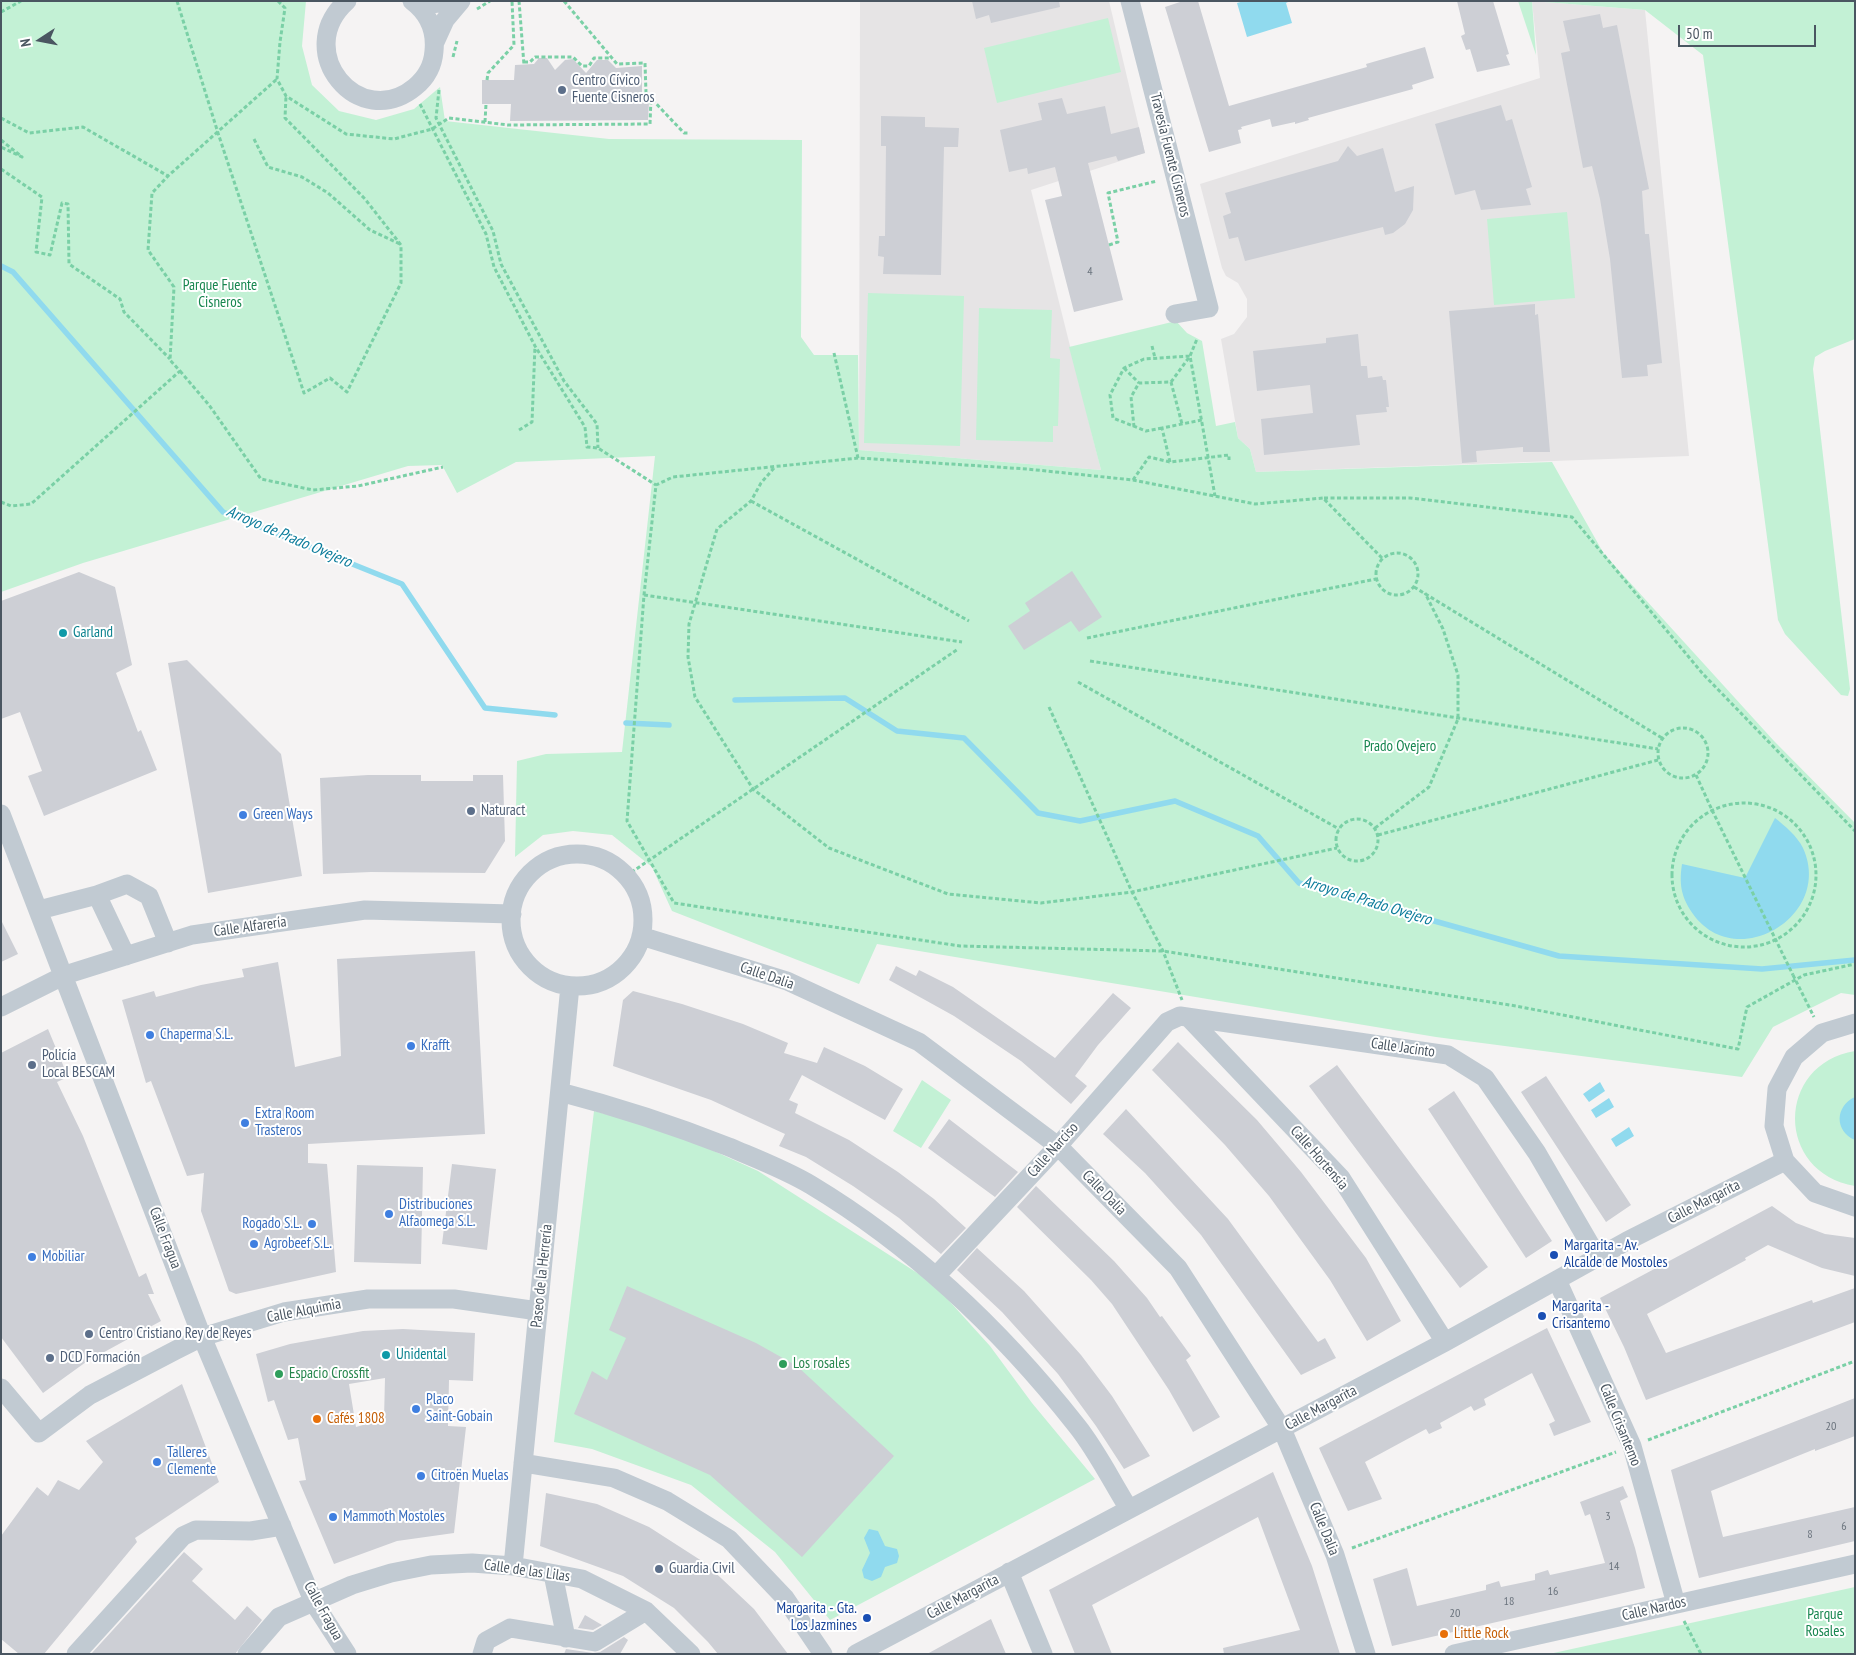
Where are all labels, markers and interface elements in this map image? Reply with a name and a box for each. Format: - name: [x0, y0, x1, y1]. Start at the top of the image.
- north arrow: [15, 15, 65, 65]
- scale bar: [1681, 15, 1818, 47]
- text: 50 m: [1686, 24, 1712, 43]
- text: N: [16, 37, 35, 48]
- place label: Centro Cívico Fuente Cisneros: [572, 72, 654, 107]
- marker: Centro Cívico Fuente Cisneros: [556, 84, 568, 96]
- street label: Travesía Fuente Cisneros: [1146, 91, 1194, 219]
- house number: 4: [1087, 265, 1093, 279]
- park label: Parque Fuente Cisneros: [183, 277, 257, 312]
- water label: Arroyo de Prado Ovejero: [224, 502, 354, 572]
- place label: Garland: [73, 624, 113, 642]
- marker: Garland: [57, 627, 69, 639]
- park label: Prado Ovejero: [1364, 738, 1436, 756]
- place label: Naturact: [481, 802, 525, 820]
- marker: Naturact: [465, 805, 477, 817]
- place label: Green Ways: [253, 806, 313, 824]
- marker: Green Ways: [237, 809, 249, 821]
- water label: Arroyo de Prado Ovejero: [1300, 872, 1434, 930]
- street label: Calle Alfarería: [213, 913, 287, 941]
- street label: Calle Dalia: [738, 958, 796, 994]
- place label: Chaperma S.L.: [160, 1026, 233, 1044]
- marker: Chaperma S.L.: [144, 1029, 156, 1041]
- street label: Calle Jacinto: [1370, 1035, 1436, 1061]
- place label: Krafft: [421, 1037, 450, 1055]
- marker: Krafft: [405, 1040, 417, 1052]
- place label: Policía Local BESCAM: [42, 1047, 115, 1082]
- marker: Policía Local BESCAM: [26, 1059, 38, 1071]
- place label: Extra Room Trasteros: [255, 1105, 314, 1140]
- marker: Extra Room Trasteros: [239, 1117, 251, 1129]
- street label: Calle Narciso: [1024, 1119, 1082, 1181]
- street label: Calle Hortensia: [1286, 1122, 1352, 1194]
- street label: Calle Dalia: [1078, 1167, 1130, 1219]
- street label: Calle Margarita: [1665, 1176, 1743, 1228]
- place label: Distribuciones Alfaomega S.L.: [399, 1196, 475, 1231]
- street label: Calle Fragua: [145, 1205, 185, 1271]
- marker: Distribuciones Alfaomega S.L.: [383, 1208, 395, 1220]
- place label: Rogado S.L.: [242, 1215, 302, 1233]
- marker: Rogado S.L.: [306, 1218, 318, 1230]
- street label: Paseo de la Herrería: [528, 1223, 556, 1329]
- place label: Agrobeef S.L.: [264, 1235, 332, 1253]
- place label: Margarita - Av. Alcalde de Mostoles: [1564, 1237, 1668, 1272]
- marker: Agrobeef S.L.: [248, 1238, 260, 1250]
- place label: Mobiliar: [42, 1248, 85, 1266]
- marker: Margarita - Av. Alcalde de Mostoles: [1548, 1249, 1560, 1261]
- marker: Mobiliar: [26, 1251, 38, 1263]
- street label: Calle Alquimia: [266, 1295, 342, 1327]
- place label: Margarita - Crisantemo: [1552, 1298, 1610, 1333]
- marker: Margarita - Crisantemo: [1536, 1310, 1548, 1322]
- place label: Centro Cristiano Rey de Reyes: [99, 1325, 252, 1343]
- marker: Centro Cristiano Rey de Reyes: [83, 1328, 95, 1340]
- place label: Unidental: [396, 1346, 447, 1364]
- place label: DCD Formación: [60, 1349, 140, 1367]
- marker: Unidental: [380, 1349, 392, 1361]
- marker: DCD Formación: [44, 1352, 56, 1364]
- place label: Los rosales: [793, 1355, 850, 1373]
- marker: Los rosales: [777, 1358, 789, 1370]
- place label: Espacio Crossfit: [289, 1365, 369, 1383]
- marker: Espacio Crossfit: [273, 1368, 285, 1380]
- street label: Calle Crisantemo: [1595, 1381, 1645, 1469]
- street label: Calle Margarita: [1282, 1382, 1360, 1434]
- place label: Placo Saint-Gobain: [426, 1391, 493, 1426]
- marker: Placo Saint-Gobain: [410, 1403, 422, 1415]
- place label: Cafés 1808: [327, 1410, 385, 1428]
- marker: Cafés 1808: [311, 1413, 323, 1425]
- house number: 20: [1826, 1420, 1836, 1434]
- place label: Talleres Clemente: [167, 1444, 216, 1479]
- marker: Talleres Clemente: [151, 1456, 163, 1468]
- place label: Citroën Muelas: [431, 1467, 509, 1485]
- marker: Citroën Muelas: [415, 1470, 427, 1482]
- street label: Calle Dalia: [1305, 1500, 1343, 1558]
- place label: Mammoth Mostoles: [343, 1508, 445, 1526]
- house number: 3: [1605, 1510, 1611, 1524]
- marker: Mammoth Mostoles: [327, 1511, 339, 1523]
- house number: 6: [1841, 1520, 1847, 1534]
- house number: 8: [1807, 1528, 1813, 1542]
- street label: Calle de las Lilas: [483, 1556, 571, 1586]
- place label: Guardia Civil: [669, 1560, 735, 1578]
- house number: 14: [1609, 1560, 1619, 1574]
- marker: Guardia Civil: [653, 1563, 665, 1575]
- street label: Calle Margarita: [924, 1571, 1002, 1623]
- street label: Calle Fragua: [300, 1579, 346, 1643]
- house number: 16: [1548, 1585, 1558, 1599]
- street label: Calle Nardos: [1620, 1593, 1688, 1625]
- house number: 18: [1504, 1595, 1514, 1609]
- place label: Margarita - Gta. Los Jazmines: [776, 1600, 857, 1635]
- park label: Parque Rosales: [1806, 1606, 1844, 1641]
- house number: 20: [1450, 1607, 1460, 1621]
- marker: Margarita - Gta. Los Jazmines: [861, 1612, 873, 1624]
- place label: Little Rock: [1454, 1625, 1509, 1643]
- marker: Little Rock: [1438, 1628, 1450, 1640]

